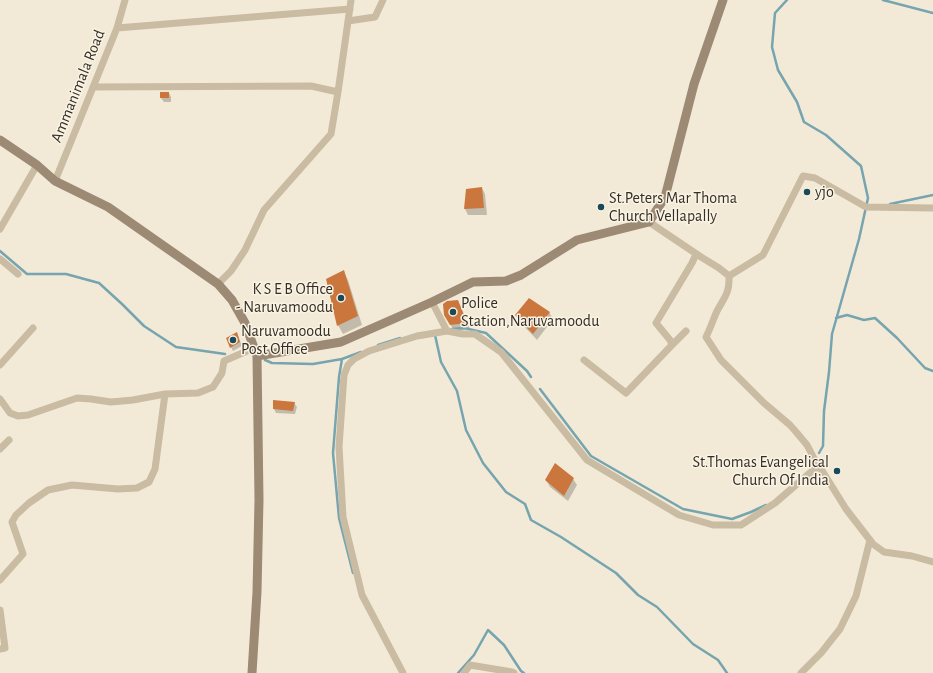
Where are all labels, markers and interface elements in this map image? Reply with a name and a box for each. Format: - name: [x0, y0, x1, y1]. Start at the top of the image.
- street label: Ammanimala Road: [47, 27, 109, 145]
- place label: yjo: [815, 182, 834, 202]
- marker: yjo: [802, 187, 812, 197]
- place label: St.Peters Mar Thoma Church Vellapally: [609, 188, 737, 226]
- marker: St.Peters Mar Thoma Church Vellapally: [596, 202, 606, 212]
- place label: K S E B Office - Naruvamoodu: [236, 279, 333, 317]
- marker: K S E B Office - Naruvamoodu: [336, 293, 346, 303]
- place label: Police Station,Naruvamoodu: [461, 293, 599, 331]
- marker: Police Station,Naruvamoodu: [448, 307, 458, 317]
- place label: Naruvamoodu Post Office: [241, 321, 331, 359]
- marker: Naruvamoodu Post Office: [228, 335, 238, 345]
- place label: St.Thomas Evangelical Church Of India: [693, 452, 829, 490]
- marker: St.Thomas Evangelical Church Of India: [832, 466, 842, 476]

